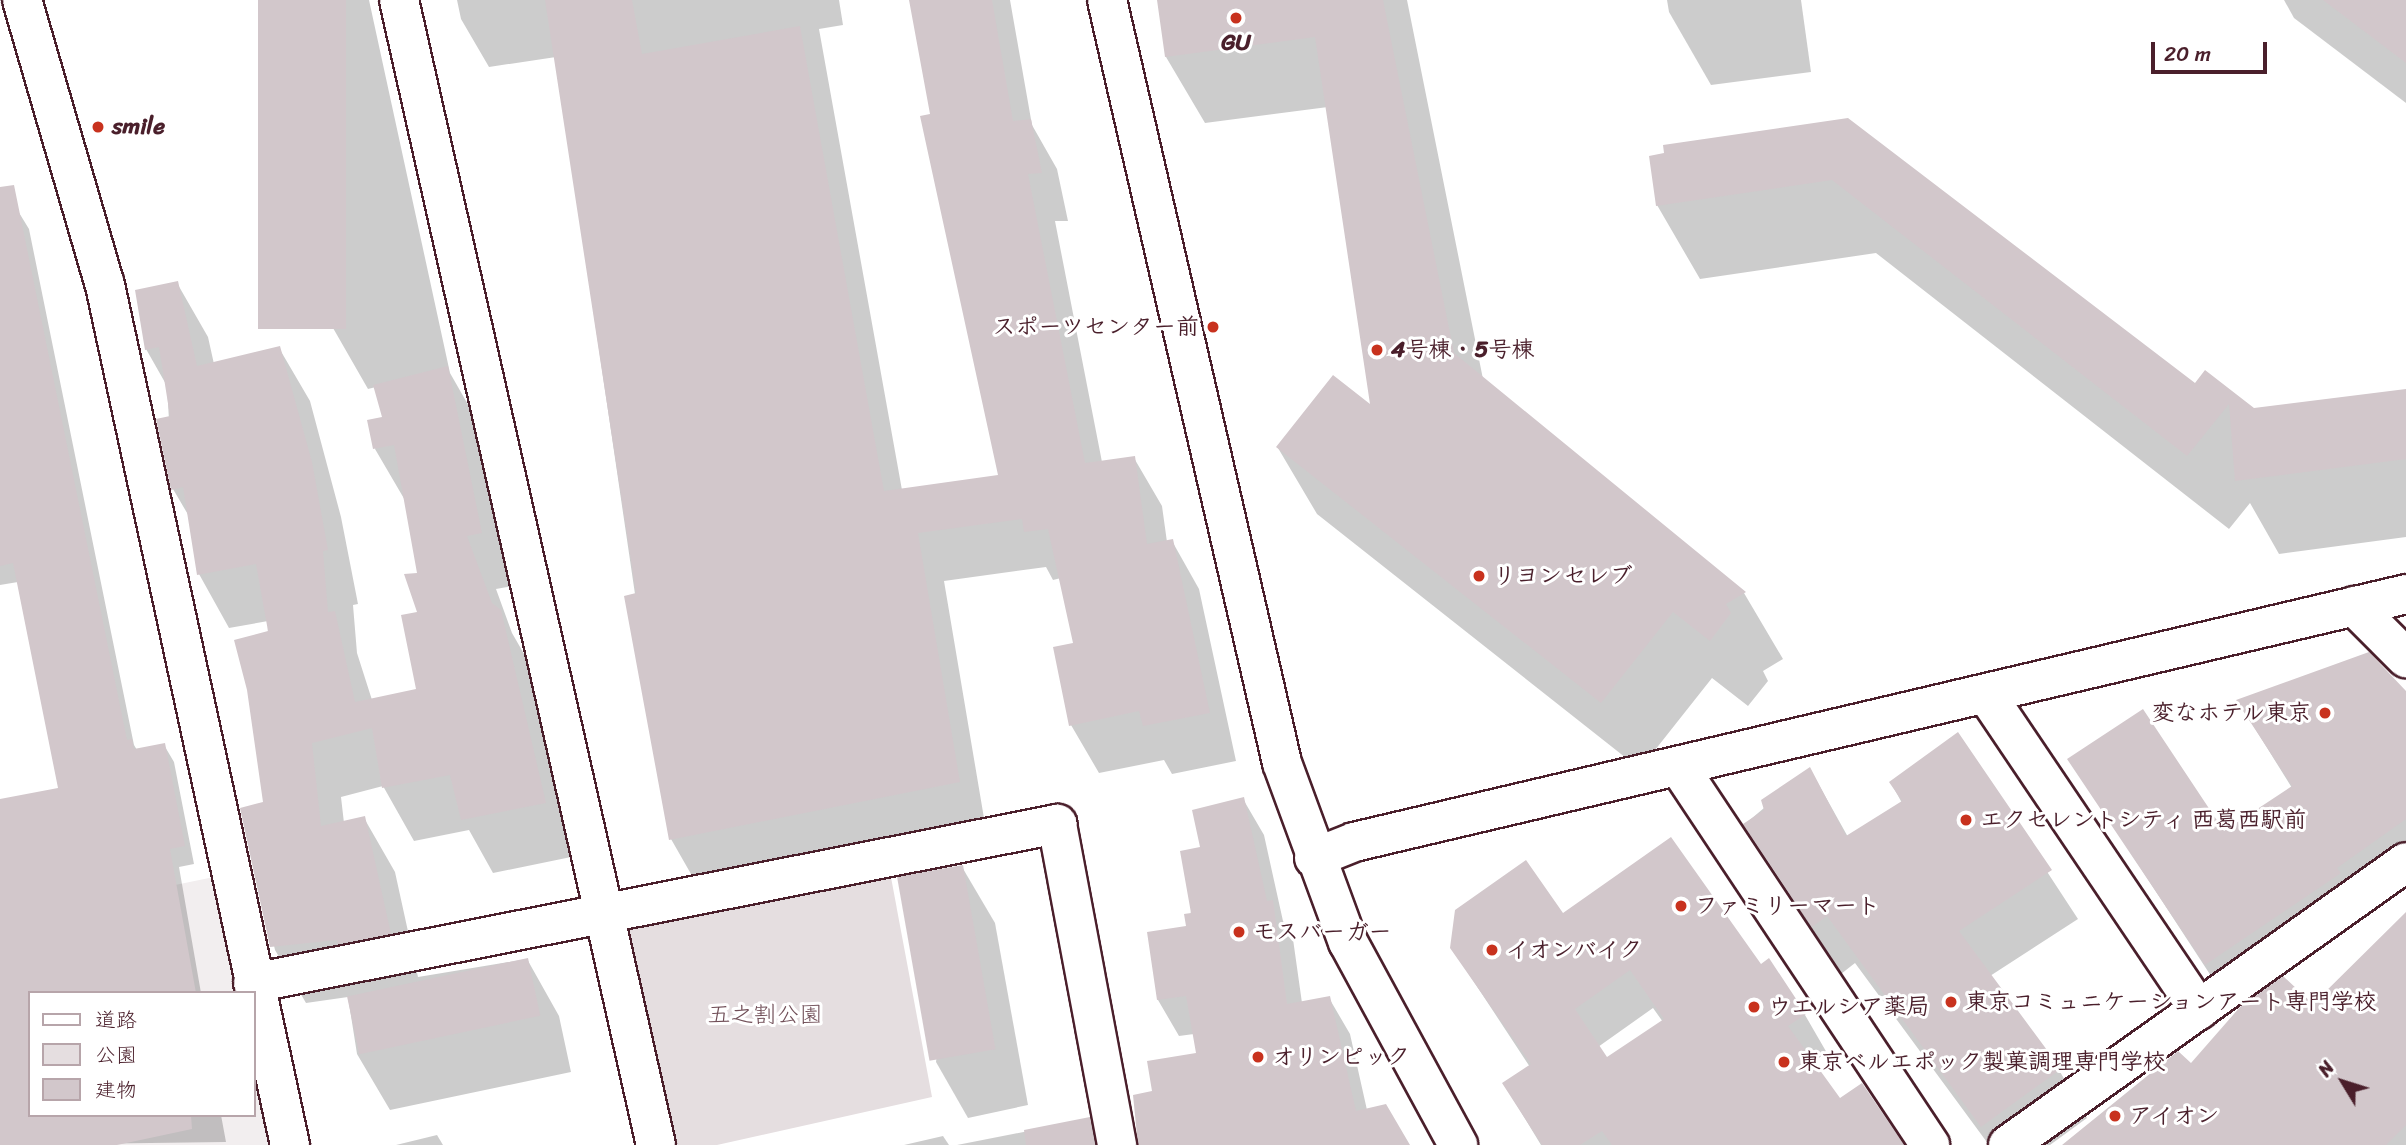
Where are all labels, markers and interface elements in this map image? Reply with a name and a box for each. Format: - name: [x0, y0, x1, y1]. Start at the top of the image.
- marker: GU: [1228, 10, 1244, 26]
- scale bar: [2154, 28, 2270, 72]
- place label: GU: [1221, 29, 1251, 57]
- text: 20 m: [2164, 35, 2211, 73]
- place label: smile: [112, 113, 165, 141]
- marker: smile: [90, 119, 106, 135]
- place label: スポーツセンター前: [992, 313, 1199, 341]
- marker: スポーツセンター前: [1205, 319, 1221, 335]
- place label: 4号棟・5号棟: [1391, 336, 1534, 364]
- marker: 4号棟・5号棟: [1369, 342, 1385, 358]
- place label: リヨンセレブ: [1493, 562, 1631, 590]
- marker: リヨンセレブ: [1471, 568, 1487, 584]
- place label: 変なホテル東京: [2150, 699, 2311, 727]
- marker: 変なホテル東京: [2317, 705, 2333, 721]
- place label: エクセレントシティ 西葛西駅前: [1980, 806, 2308, 834]
- marker: エクセレントシティ 西葛西駅前: [1958, 812, 1974, 828]
- place label: ファミリーマート: [1695, 892, 1879, 920]
- marker: ファミリーマート: [1673, 898, 1689, 914]
- place label: モスバーガー: [1253, 918, 1391, 946]
- marker: モスバーガー: [1231, 924, 1247, 940]
- place label: イオンバイク: [1506, 936, 1644, 964]
- marker: イオンバイク: [1484, 942, 1500, 958]
- place label: 東京コミュニケーションアート専門学校: [1965, 988, 2378, 1016]
- legend: [28, 991, 256, 1117]
- place label: ウエルシア薬局: [1768, 993, 1929, 1021]
- marker: 東京コミュニケーションアート専門学校: [1943, 994, 1959, 1010]
- marker: ウエルシア薬局: [1746, 999, 1762, 1015]
- text: 道路: [95, 1001, 137, 1039]
- park label: 五之割公園: [708, 1001, 822, 1029]
- text: 公園: [95, 1036, 137, 1074]
- place label: オリンピック: [1272, 1043, 1410, 1071]
- north arrow: [2308, 1047, 2378, 1117]
- place label: 東京ベルエポック製菓調理専門学校: [1798, 1048, 2166, 1076]
- marker: オリンピック: [1250, 1049, 1266, 1065]
- text: N: [2309, 1053, 2343, 1084]
- marker: 東京ベルエポック製菓調理専門学校: [1776, 1054, 1792, 1070]
- text: 建物: [95, 1071, 137, 1109]
- place label: アイオン: [2129, 1102, 2221, 1130]
- marker: アイオン: [2107, 1108, 2123, 1124]

